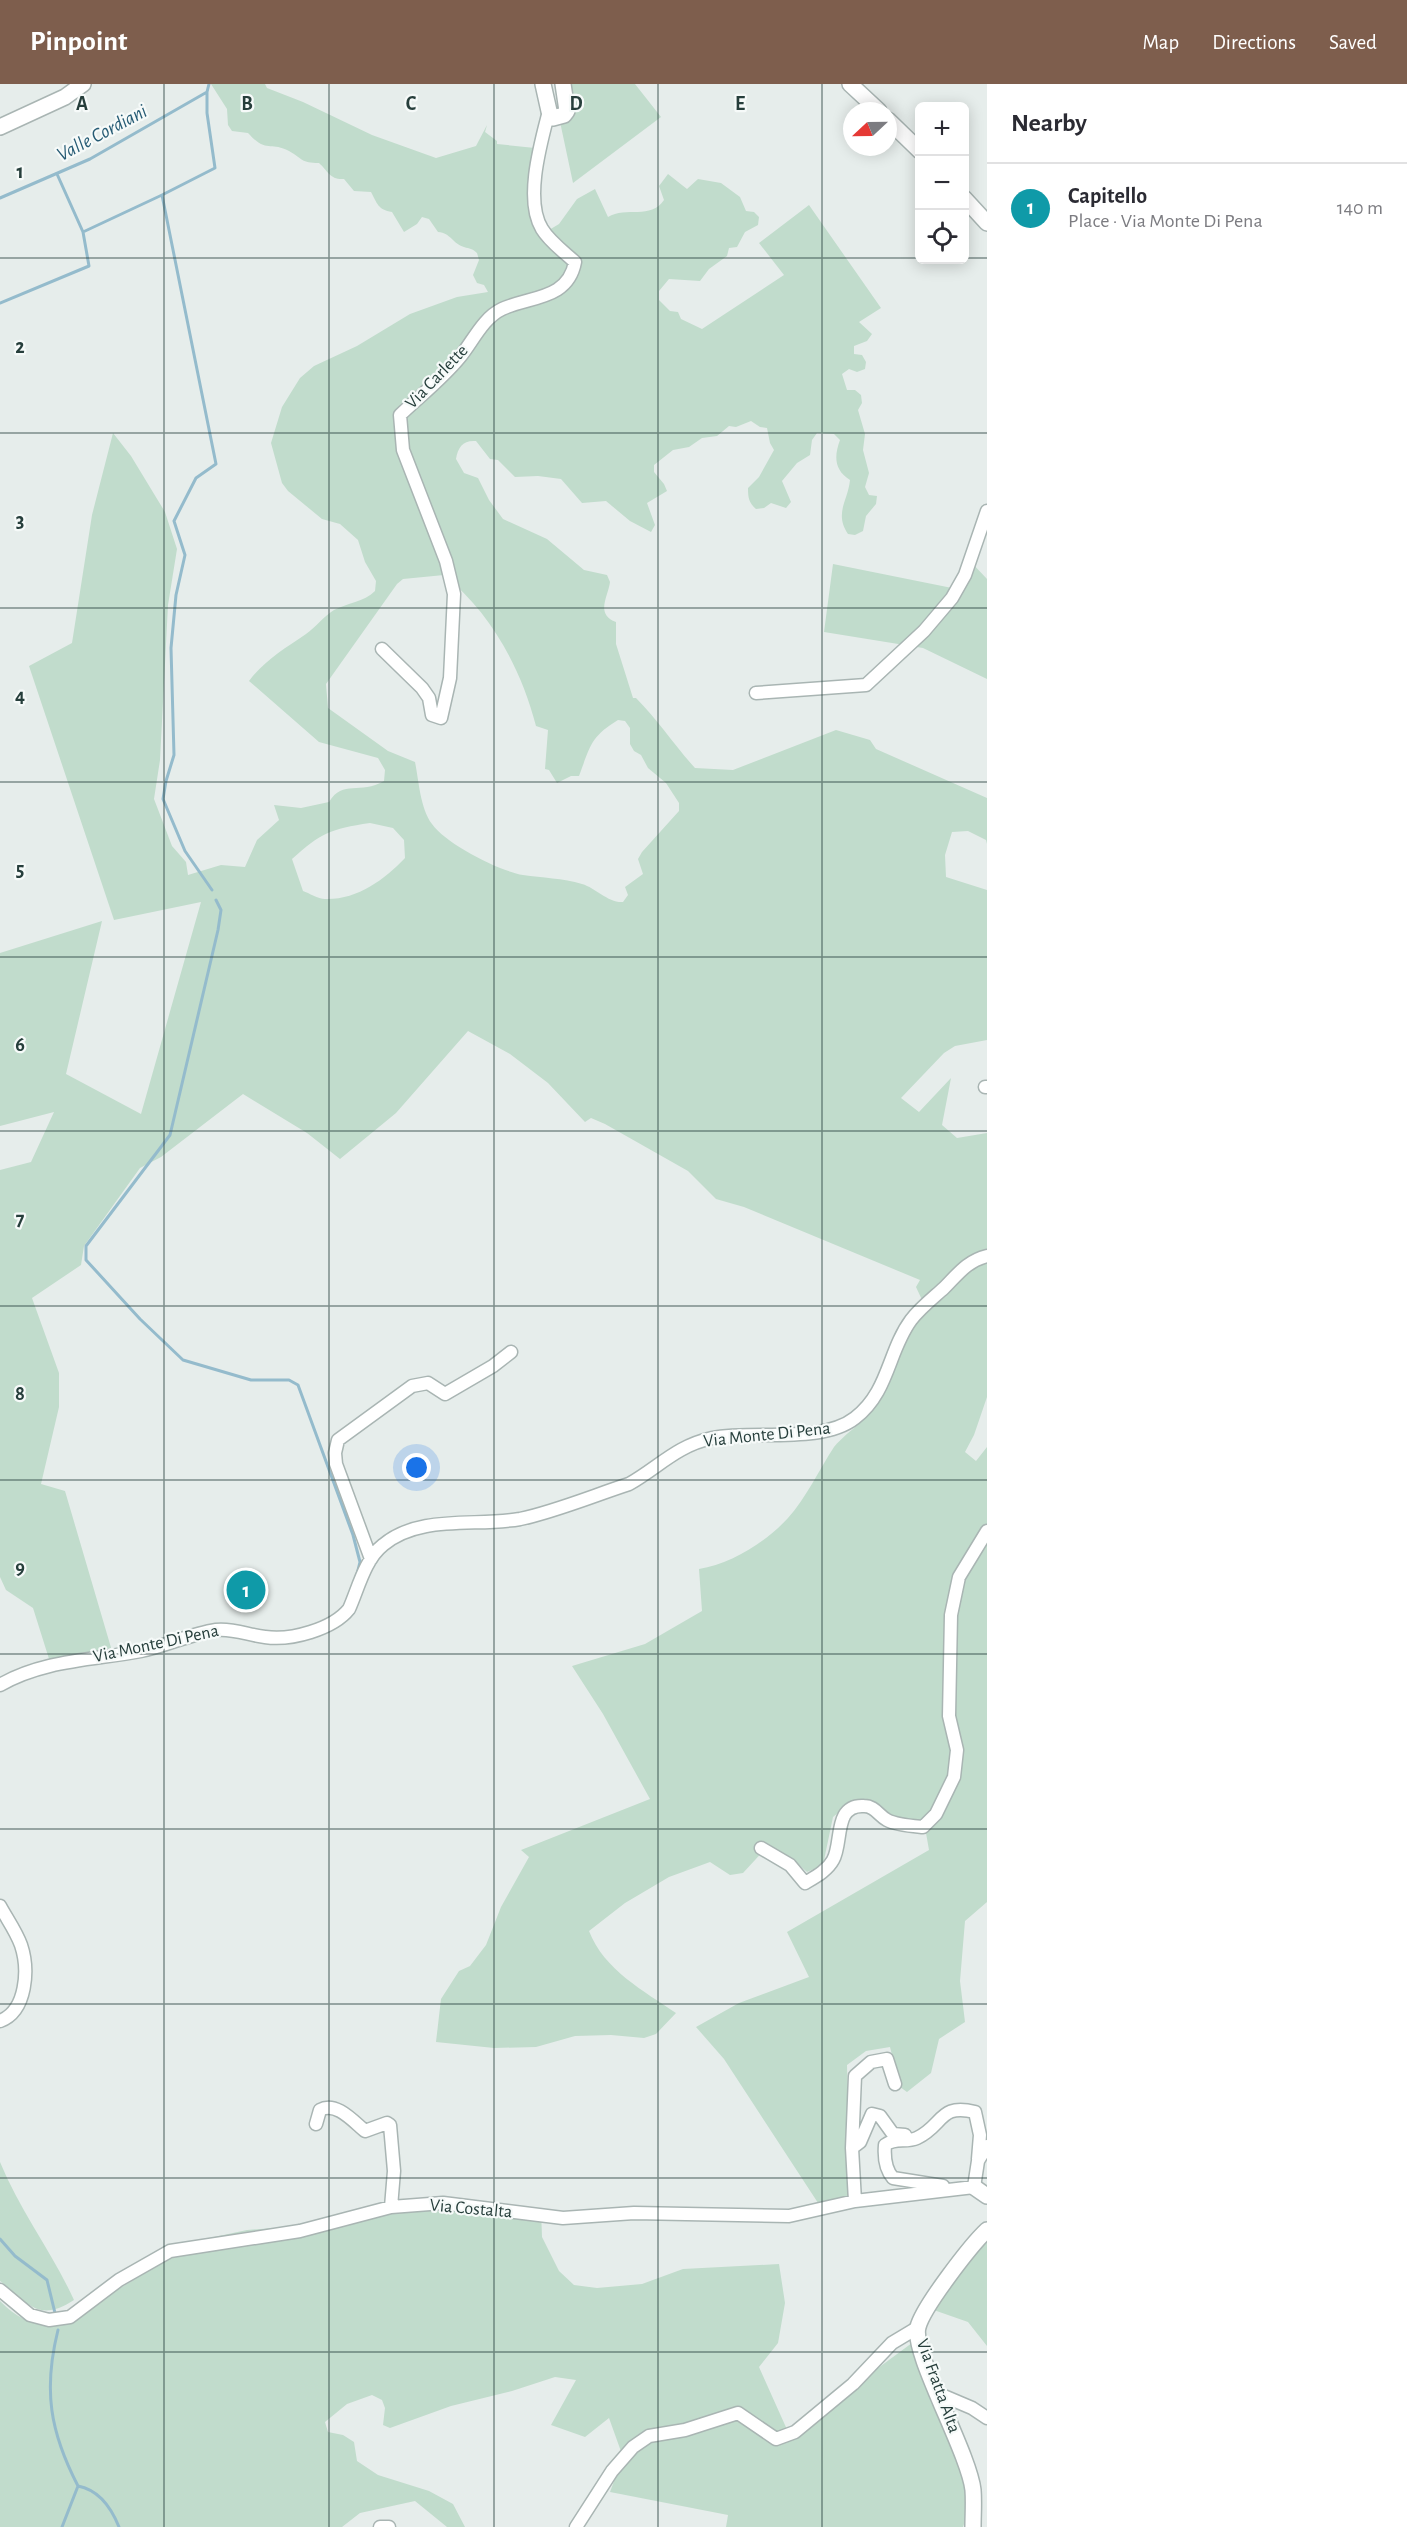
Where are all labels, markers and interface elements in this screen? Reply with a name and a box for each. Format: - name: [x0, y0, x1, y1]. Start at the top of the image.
- text: Pinpoint: [30, 28, 128, 56]
- text: Map: [1143, 32, 1179, 53]
- text: Directions: [1212, 32, 1296, 53]
- text: Saved: [1329, 32, 1377, 53]
- text: A: [76, 94, 88, 114]
- text: B: [241, 94, 253, 114]
- text: C: [406, 94, 417, 114]
- text: D: [569, 94, 583, 114]
- text: E: [735, 94, 745, 114]
- water label: Valle Cordiani: [54, 101, 150, 165]
- north arrow: [843, 102, 897, 156]
- map controls: [915, 102, 969, 264]
- button: +: [915, 102, 969, 156]
- text: Nearby: [1011, 110, 1087, 136]
- button: −: [915, 156, 969, 210]
- text: 1: [16, 162, 24, 182]
- text: Capitello: [1068, 185, 1147, 207]
- text: 1: [1027, 198, 1034, 218]
- text: 140 m: [1337, 198, 1383, 218]
- button: locate: [915, 210, 969, 264]
- text: Place · Via Monte Di Pena: [1068, 211, 1263, 231]
- text: 2: [15, 337, 25, 357]
- street label: Via Carlette: [402, 341, 472, 413]
- text: 3: [16, 511, 24, 531]
- text: 4: [15, 686, 25, 706]
- text: 5: [16, 860, 24, 880]
- text: 6: [15, 1035, 25, 1055]
- text: 7: [16, 1209, 25, 1229]
- text: 8: [15, 1384, 25, 1404]
- street label: Via Monte Di Pena: [703, 1419, 831, 1451]
- your location: [402, 1453, 431, 1482]
- text: 9: [15, 1558, 25, 1578]
- pin: 1: [226, 1568, 266, 1612]
- street label: Via Monte Di Pena: [92, 1622, 220, 1666]
- street label: Via Costalta: [429, 2196, 513, 2222]
- street label: Via Fratta Alta: [913, 2337, 963, 2435]

